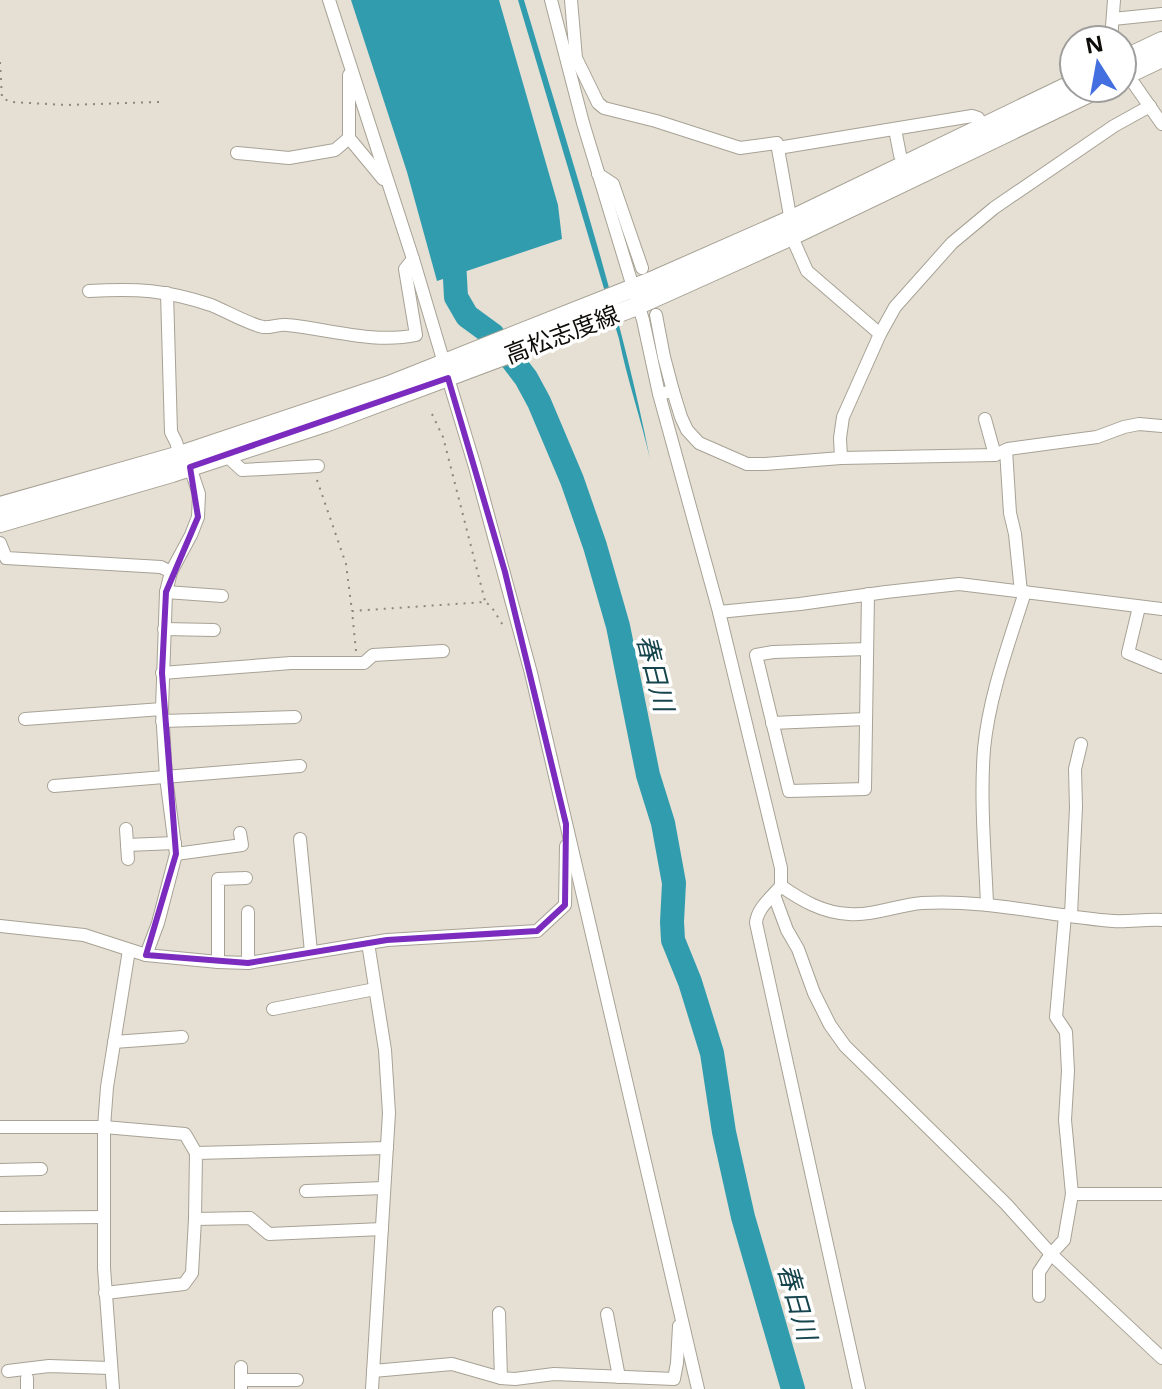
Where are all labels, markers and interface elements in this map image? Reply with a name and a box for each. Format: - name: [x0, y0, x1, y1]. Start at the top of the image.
- north arrow: [1058, 24, 1138, 104]
- text: N: [1082, 27, 1106, 60]
- street label: 高松志度線: [500, 297, 623, 371]
- water label: 春日川: [629, 631, 684, 718]
- water label: 春日川: [770, 1259, 827, 1347]

